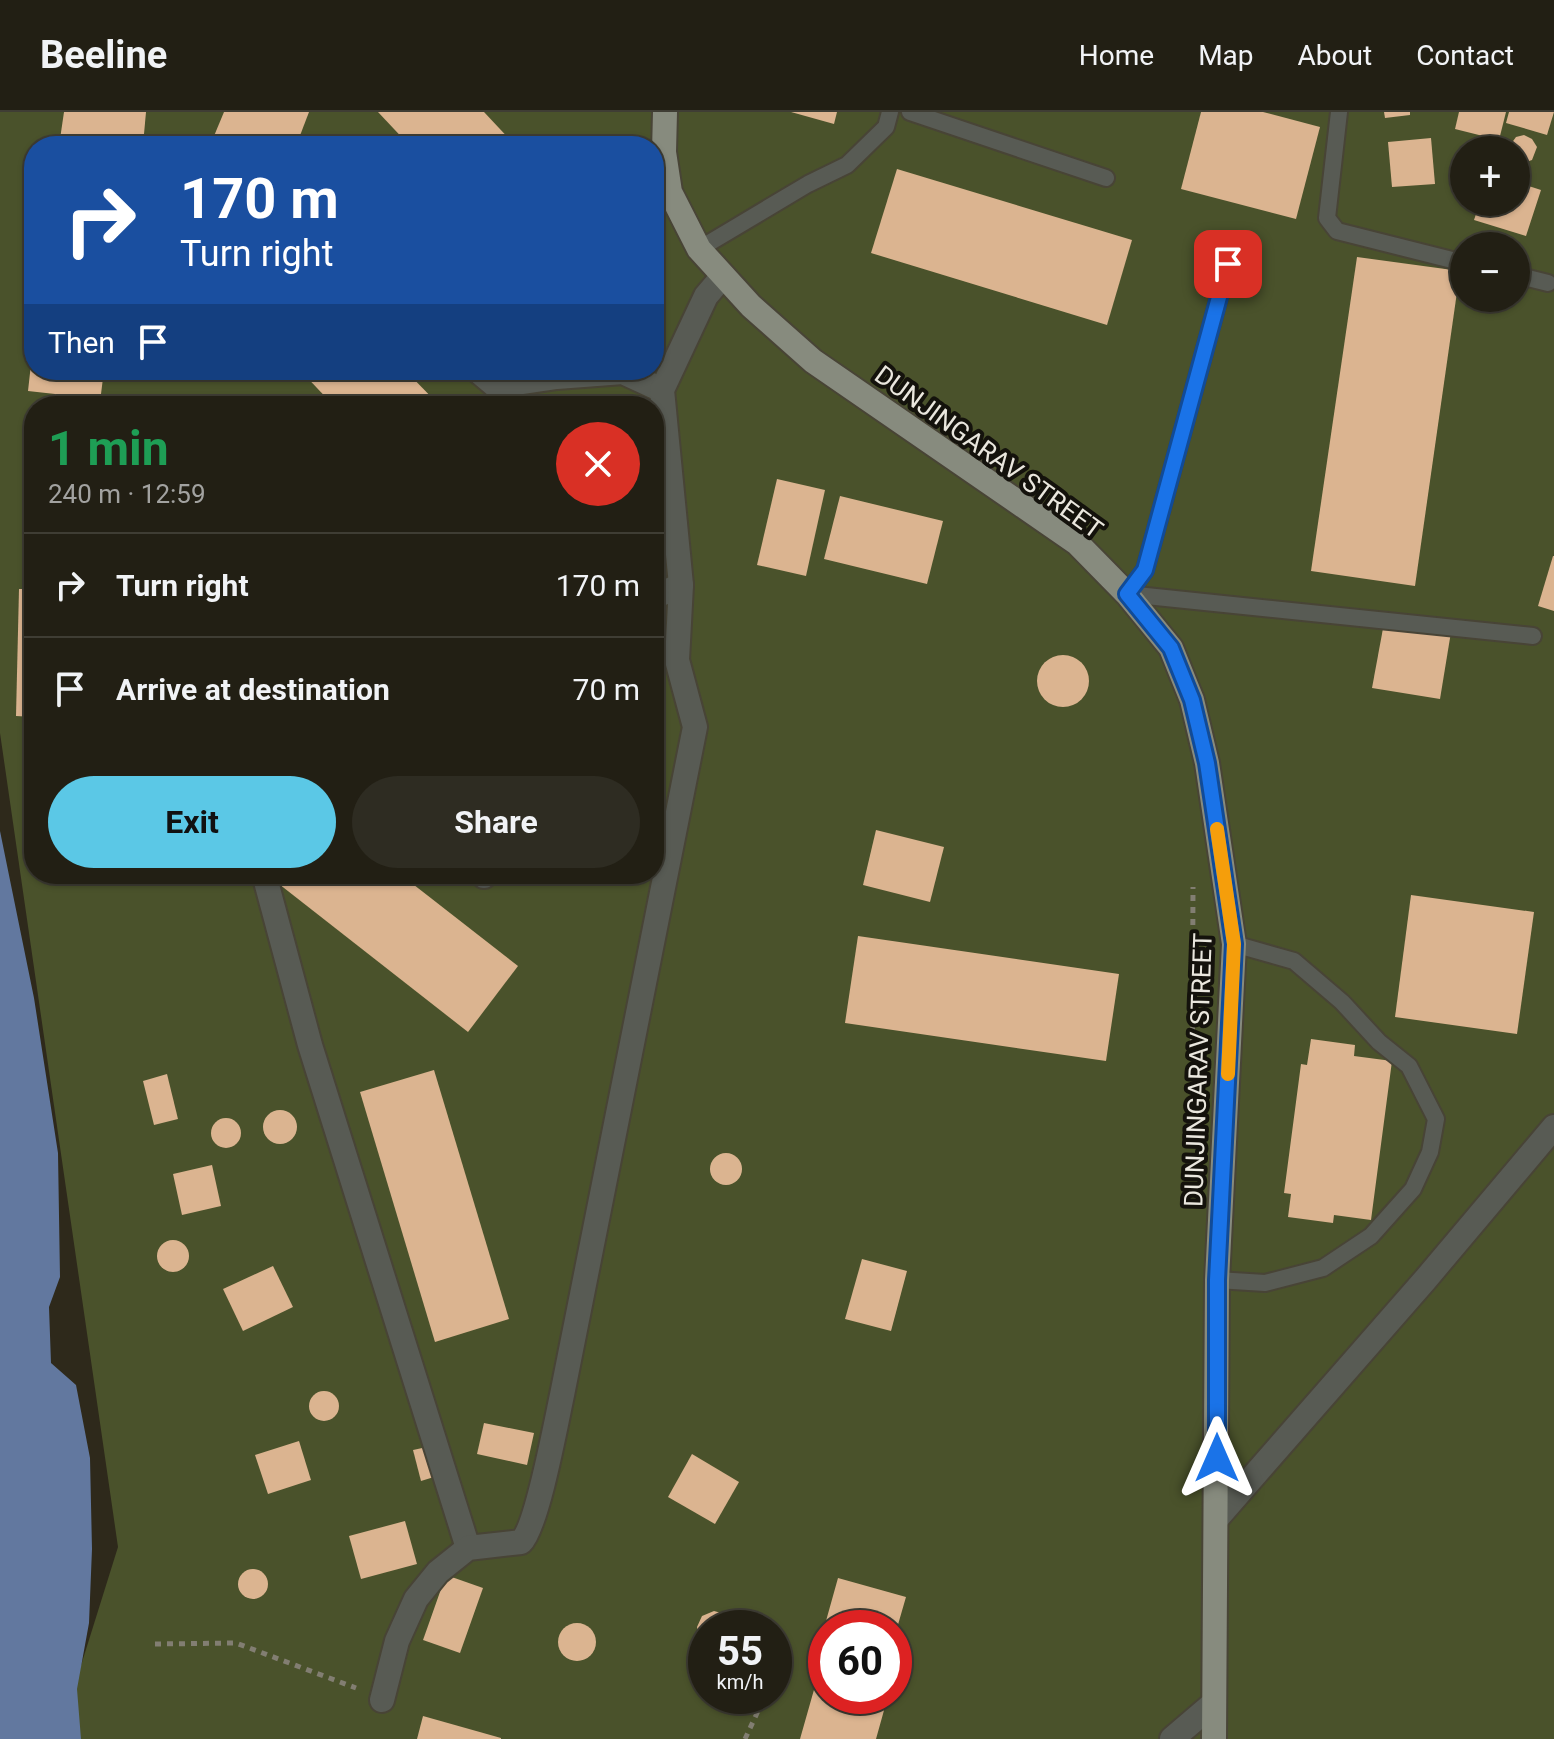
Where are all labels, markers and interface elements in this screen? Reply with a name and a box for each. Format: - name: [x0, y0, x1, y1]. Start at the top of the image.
- text: Beeline: [40, 33, 167, 77]
- text: Home: [1079, 39, 1154, 72]
- text: Map: [1198, 39, 1254, 72]
- text: About: [1298, 39, 1372, 72]
- text: Contact: [1416, 39, 1514, 72]
- map controls: [1450, 136, 1530, 312]
- button: +: [1450, 136, 1530, 216]
- text: 170 m: [180, 166, 339, 232]
- icon: right: [48, 168, 152, 272]
- pin: [1194, 230, 1262, 298]
- button: −: [1450, 232, 1530, 312]
- text: Turn right: [180, 233, 333, 275]
- icon: arrive: [1206, 242, 1250, 286]
- icon: arrive: [131, 320, 175, 364]
- text: Then: [48, 325, 115, 360]
- street label: DUNJINGARAV STREET: [869, 359, 1109, 545]
- text: 1 min: [48, 420, 169, 477]
- button: close: [556, 422, 640, 506]
- text: 240 m · 12:59: [48, 479, 206, 509]
- icon: right: [48, 563, 92, 607]
- text: Turn right: [116, 568, 249, 603]
- text: 170 m: [556, 568, 640, 603]
- icon: arrive: [48, 667, 92, 711]
- text: Arrive at destination: [116, 672, 390, 707]
- text: 70 m: [573, 672, 640, 707]
- button: Exit: [48, 776, 336, 868]
- button: Share: [352, 776, 640, 868]
- street label: DUNJINGARAV STREET: [1178, 932, 1218, 1208]
- position arrow: [1175, 1416, 1259, 1500]
- speed limit sign: 60: [808, 1610, 912, 1714]
- text: 55: [717, 1628, 763, 1675]
- text: km/h: [717, 1670, 763, 1694]

